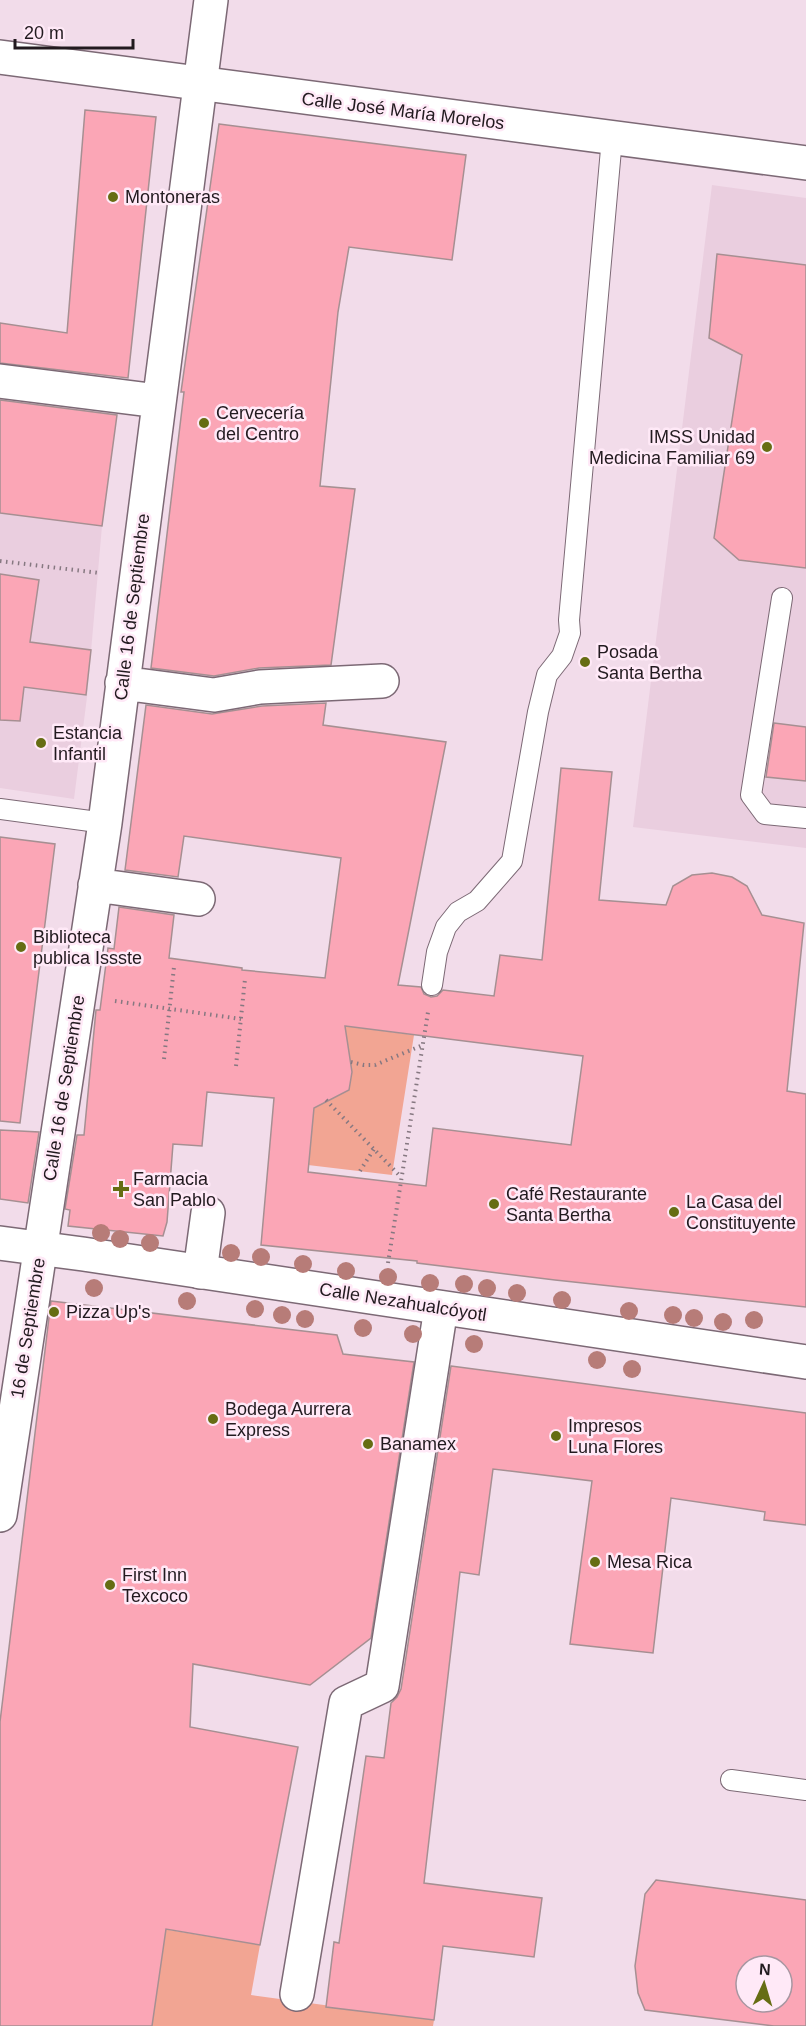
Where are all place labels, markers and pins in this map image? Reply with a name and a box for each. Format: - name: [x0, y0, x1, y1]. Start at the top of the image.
- place label: Montoneras: [125, 187, 220, 207]
- marker: Montoneras: [106, 190, 120, 204]
- place label: Cervecería del Centro: [216, 403, 305, 444]
- marker: Cervecería del Centro: [197, 416, 211, 430]
- place label: IMSS Unidad Medicina Familiar 69: [589, 427, 755, 468]
- marker: IMSS Unidad Medicina Familiar 69: [760, 440, 774, 454]
- place label: Posada Santa Bertha: [597, 642, 703, 683]
- marker: Posada Santa Bertha: [578, 655, 592, 669]
- place label: Estancia Infantil: [53, 723, 123, 764]
- marker: Estancia Infantil: [34, 736, 48, 750]
- place label: Biblioteca publica Issste: [33, 927, 142, 968]
- marker: Biblioteca publica Issste: [14, 940, 28, 954]
- place label: Farmacia San Pablo: [133, 1169, 216, 1210]
- marker: Farmacia San Pablo: [114, 1182, 128, 1196]
- place label: Café Restaurante Santa Bertha: [506, 1184, 647, 1225]
- place label: La Casa del Constituyente: [686, 1192, 796, 1233]
- marker: Café Restaurante Santa Bertha: [487, 1197, 501, 1211]
- marker: La Casa del Constituyente: [667, 1205, 681, 1219]
- place label: Pizza Up's: [66, 1302, 150, 1322]
- marker: Pizza Up's: [47, 1305, 61, 1319]
- place label: Bodega Aurrera Express: [225, 1399, 352, 1440]
- marker: Bodega Aurrera Express: [206, 1412, 220, 1426]
- place label: Impresos Luna Flores: [568, 1416, 663, 1457]
- marker: Impresos Luna Flores: [549, 1429, 563, 1443]
- place label: Banamex: [380, 1434, 456, 1454]
- marker: Banamex: [361, 1437, 375, 1451]
- place label: Mesa Rica: [607, 1552, 693, 1572]
- marker: Mesa Rica: [588, 1555, 602, 1569]
- place label: First Inn Texcoco: [122, 1565, 188, 1606]
- marker: First Inn Texcoco: [103, 1578, 117, 1592]

